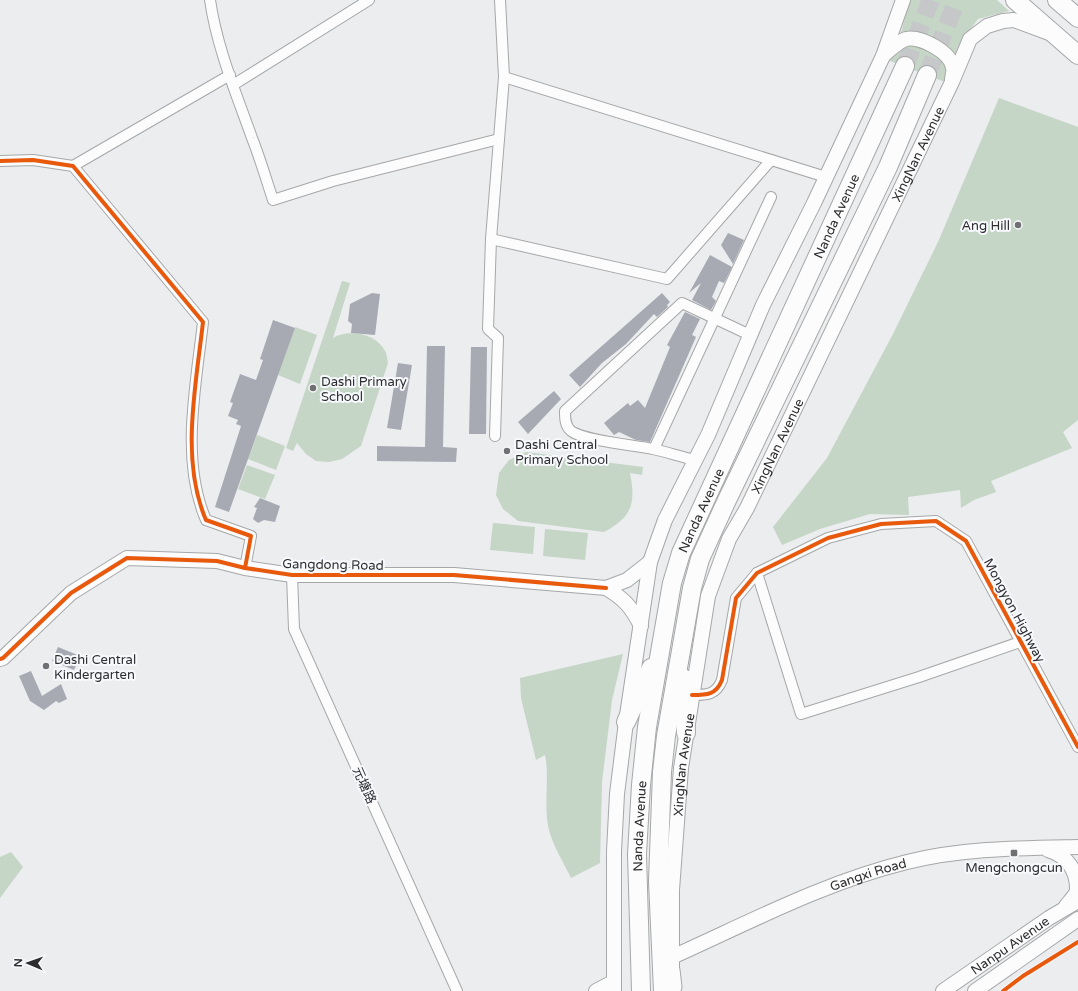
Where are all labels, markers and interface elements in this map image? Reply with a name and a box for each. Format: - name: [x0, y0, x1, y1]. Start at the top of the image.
- street label: XingNan Avenue: [889, 104, 948, 204]
- street label: Nanda Avenue: [811, 172, 863, 261]
- place label: Ang Hill: [961, 218, 1010, 234]
- marker: Ang Hill: [1013, 220, 1023, 230]
- place label: Dashi Primary School: [321, 374, 407, 405]
- marker: Dashi Primary School: [308, 383, 318, 393]
- street label: XingNan Avenue: [748, 396, 807, 496]
- place label: Dashi Central Primary School: [515, 437, 608, 468]
- marker: Dashi Central Primary School: [502, 446, 512, 456]
- street label: Nanda Avenue: [675, 466, 728, 555]
- street label: Gangdong Road: [282, 556, 384, 574]
- street label: Mongyon Highway: [980, 556, 1048, 665]
- place label: Dashi Central Kindergarten: [54, 652, 136, 683]
- marker: Dashi Central Kindergarten: [41, 661, 51, 671]
- street label: XingNan Avenue: [670, 712, 698, 817]
- street label: 元塘路: [349, 764, 379, 806]
- street label: Nanda Avenue: [630, 780, 650, 872]
- marker: Mengchongcun: [1009, 848, 1019, 858]
- street label: Gangxi Road: [828, 855, 908, 895]
- place label: Mengchongcun: [965, 860, 1063, 876]
- street label: Nanpu Avenue: [968, 913, 1053, 978]
- north arrow: [8, 943, 48, 983]
- text: N: [12, 958, 25, 967]

